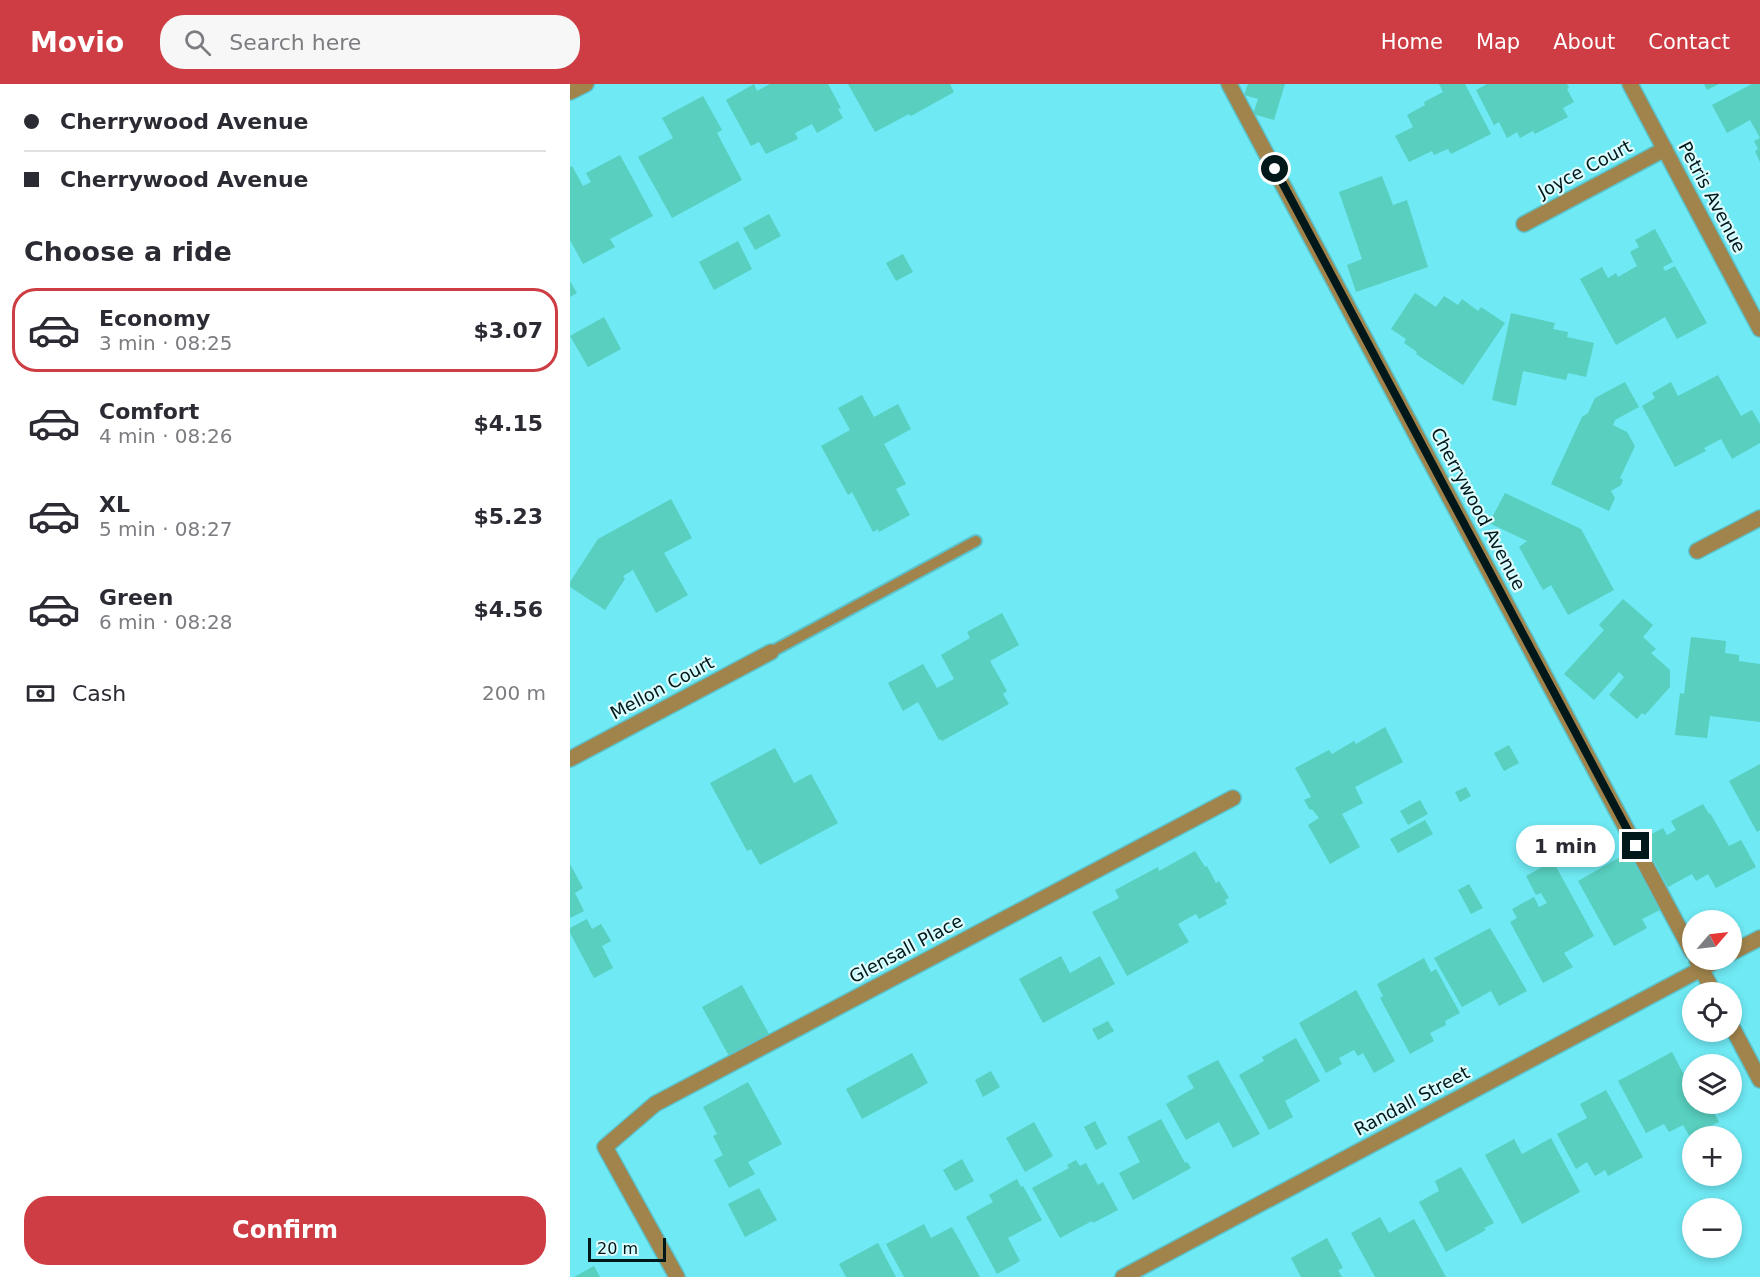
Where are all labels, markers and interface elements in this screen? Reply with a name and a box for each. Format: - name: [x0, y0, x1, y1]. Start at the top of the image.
- search box: [160, 15, 580, 69]
- text: Movio: [30, 26, 124, 59]
- icon: search: [181, 26, 214, 59]
- text: Search here: [229, 30, 361, 55]
- text: Home: [1381, 30, 1443, 54]
- text: Map: [1476, 30, 1520, 54]
- text: About: [1553, 30, 1615, 54]
- text: Contact: [1648, 30, 1730, 54]
- text: Cherrywood Avenue: [60, 109, 308, 134]
- street label: Joyce Court: [1533, 135, 1635, 203]
- street label: Petris Avenue: [1674, 138, 1751, 256]
- route start: [1261, 155, 1288, 182]
- text: Cherrywood Avenue: [60, 167, 308, 192]
- text: Choose a ride: [24, 236, 232, 267]
- icon: car: [27, 303, 81, 357]
- text: Economy: [99, 306, 210, 331]
- text: $3.07: [473, 318, 543, 343]
- text: 3 min · 08:25: [99, 331, 233, 355]
- icon: car: [27, 396, 81, 450]
- text: Comfort: [99, 399, 199, 424]
- text: $4.15: [473, 411, 543, 436]
- text: 4 min · 08:26: [99, 424, 233, 448]
- street label: Cherrywood Avenue: [1427, 424, 1530, 594]
- icon: car: [27, 489, 81, 543]
- text: XL: [99, 492, 130, 517]
- text: $5.23: [473, 504, 543, 529]
- text: 5 min · 08:27: [99, 517, 233, 541]
- icon: car: [27, 582, 81, 636]
- text: Green: [99, 585, 173, 610]
- text: $4.56: [473, 597, 543, 622]
- text: 6 min · 08:28: [99, 610, 233, 634]
- street label: Mellon Court: [606, 651, 717, 724]
- icon: cash: [24, 677, 57, 710]
- text: Cash: [72, 681, 126, 706]
- text: 200 m: [482, 681, 546, 705]
- callout: 1 min: [1516, 825, 1615, 867]
- route end: [1622, 832, 1649, 859]
- text: 1 min: [1534, 834, 1597, 858]
- street label: Glensall Place: [845, 910, 966, 987]
- north arrow: [1682, 910, 1742, 970]
- map controls: [1682, 910, 1742, 1258]
- button: locate: [1682, 982, 1742, 1042]
- button: layers: [1682, 1054, 1742, 1114]
- street label: Randall Street: [1351, 1061, 1473, 1140]
- button: +: [1682, 1126, 1742, 1186]
- button: Confirm: [24, 1196, 546, 1265]
- button: −: [1682, 1198, 1742, 1258]
- scale bar: [588, 1235, 666, 1262]
- text: 20 m: [597, 1239, 638, 1258]

